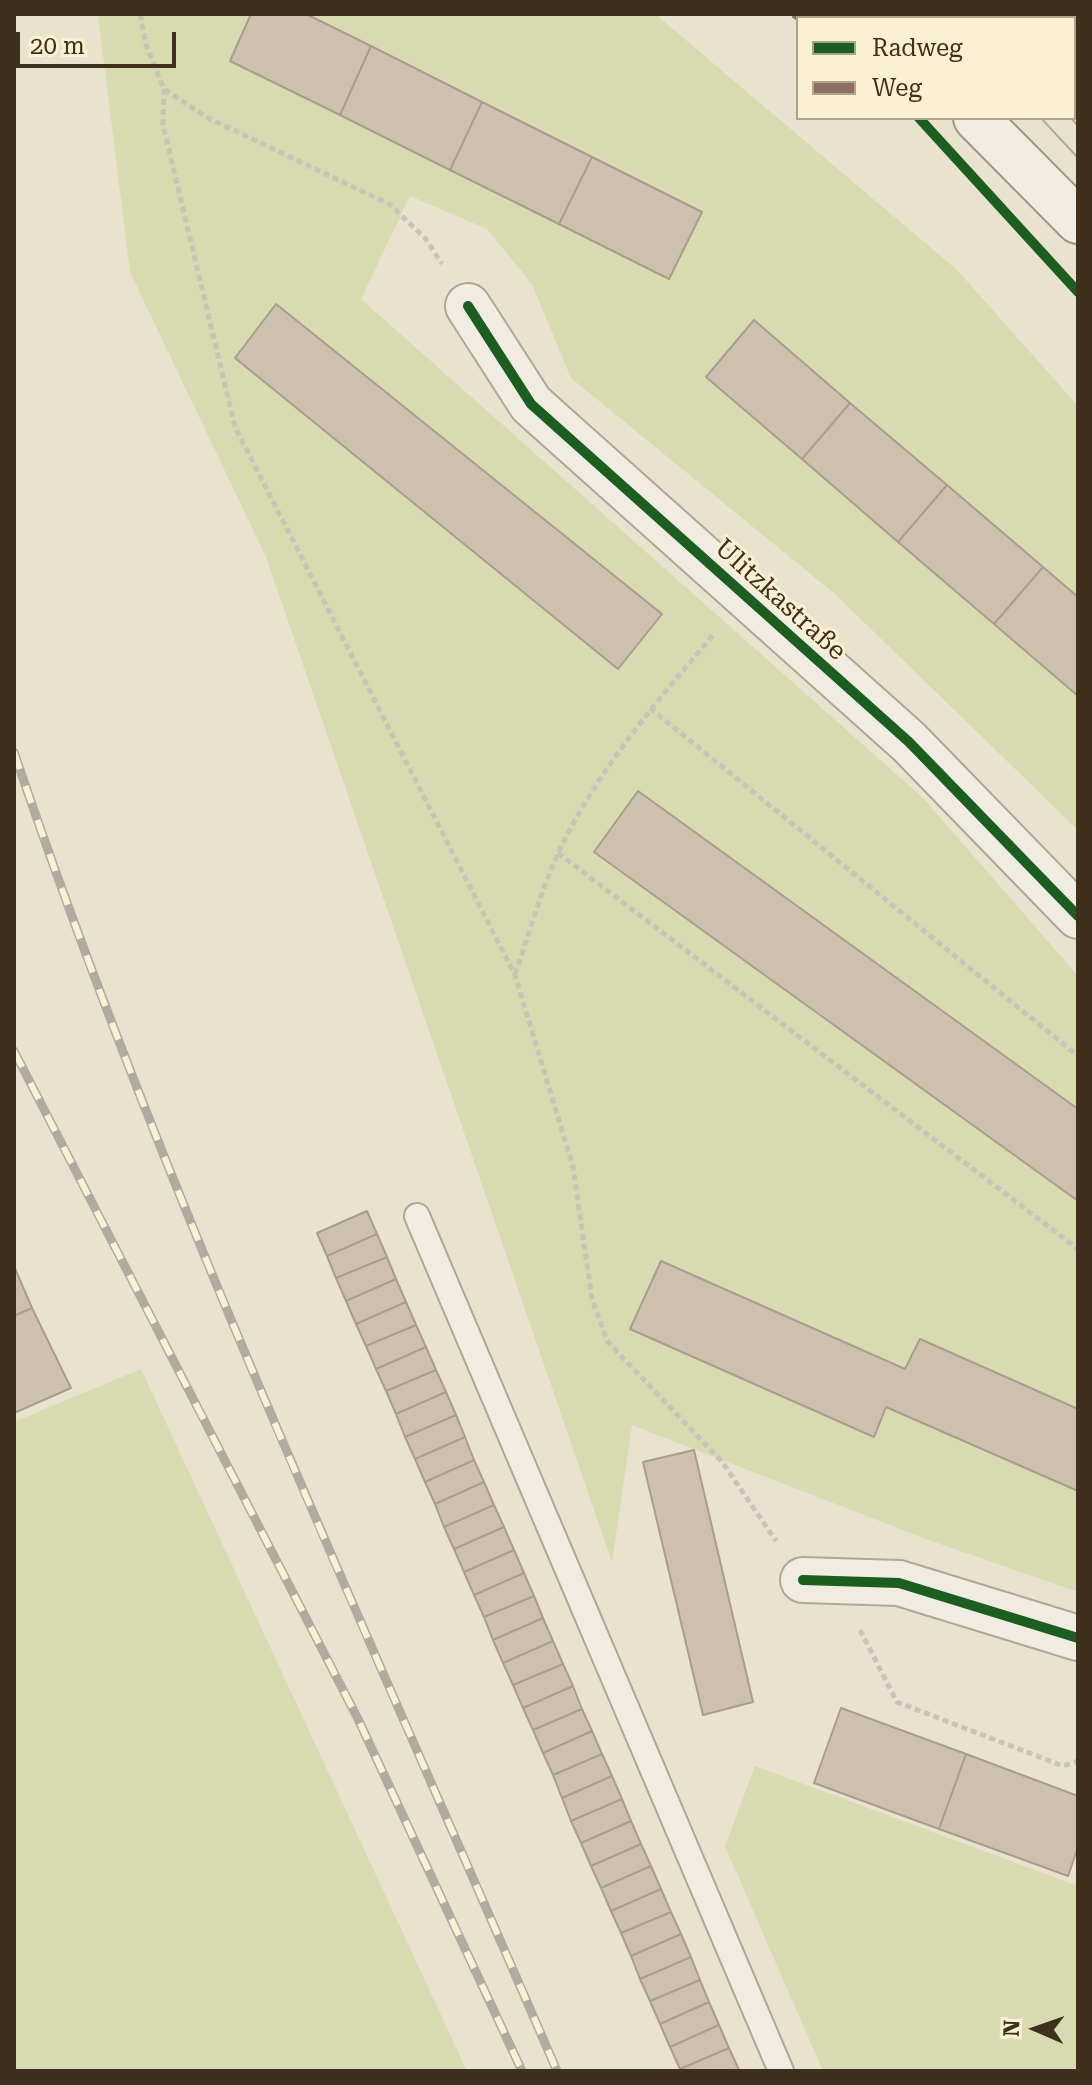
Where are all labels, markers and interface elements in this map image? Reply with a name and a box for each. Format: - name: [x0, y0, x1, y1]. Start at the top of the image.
- scale bar: [20, 16, 180, 66]
- legend: [796, 16, 1076, 120]
- text: 20 m: [30, 32, 85, 60]
- text: Radweg: [872, 34, 963, 62]
- text: Weg: [872, 74, 922, 102]
- street label: Ulitzkastraße: [708, 533, 852, 667]
- north arrow: [996, 1989, 1076, 2069]
- text: N: [999, 2019, 1024, 2037]

